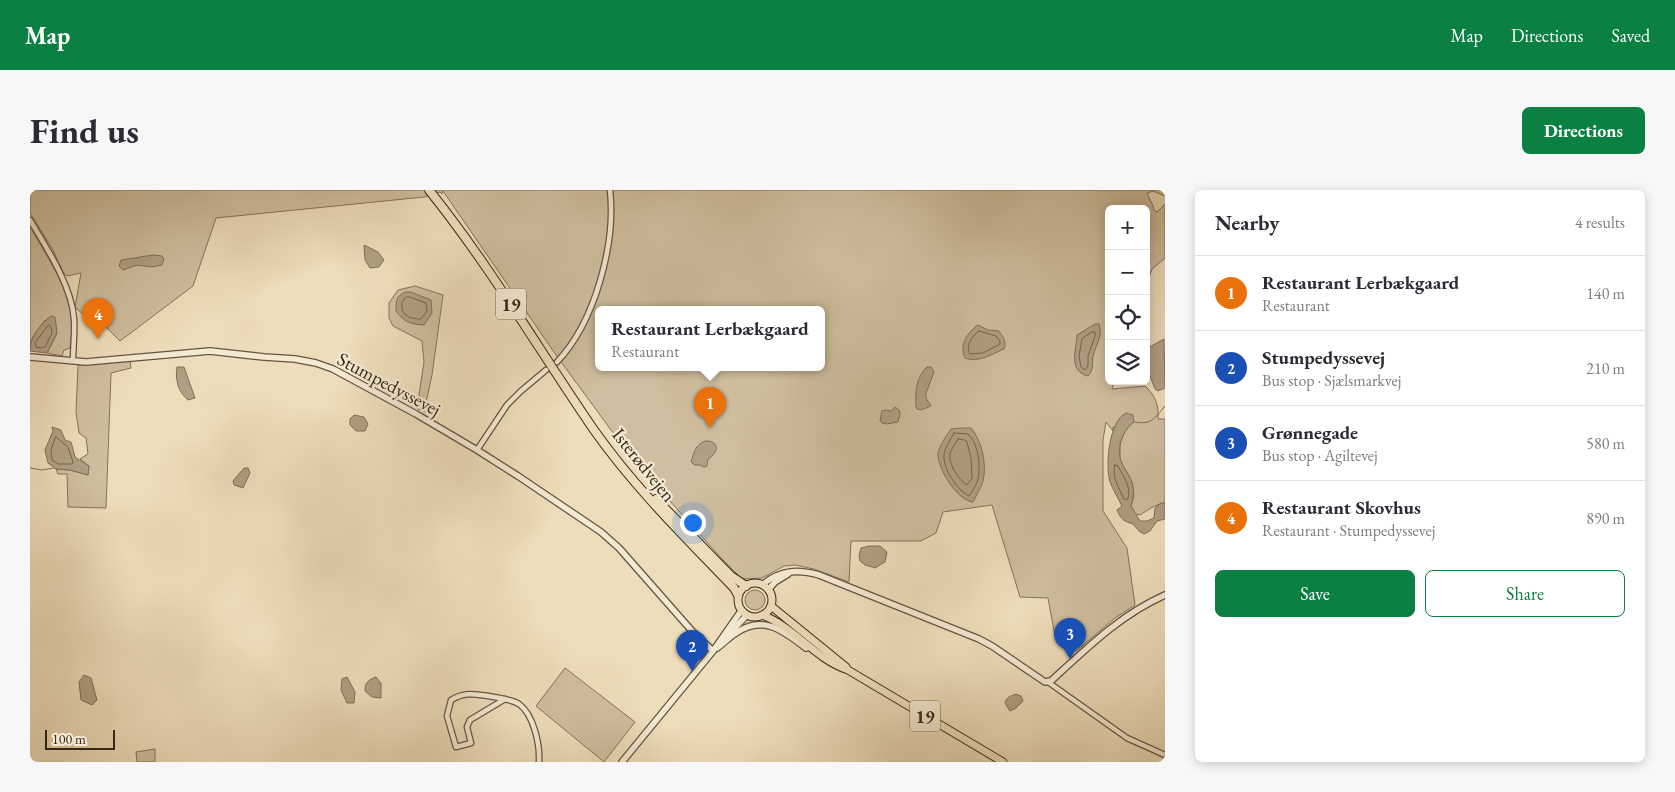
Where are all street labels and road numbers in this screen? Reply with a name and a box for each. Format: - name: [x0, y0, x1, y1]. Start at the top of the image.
- road number: 19: [496, 288, 526, 320]
- street label: Stumpedyssevej: [333, 346, 445, 422]
- street label: Isterødvejen: [607, 423, 681, 507]
- road number: 19: [910, 701, 940, 732]

